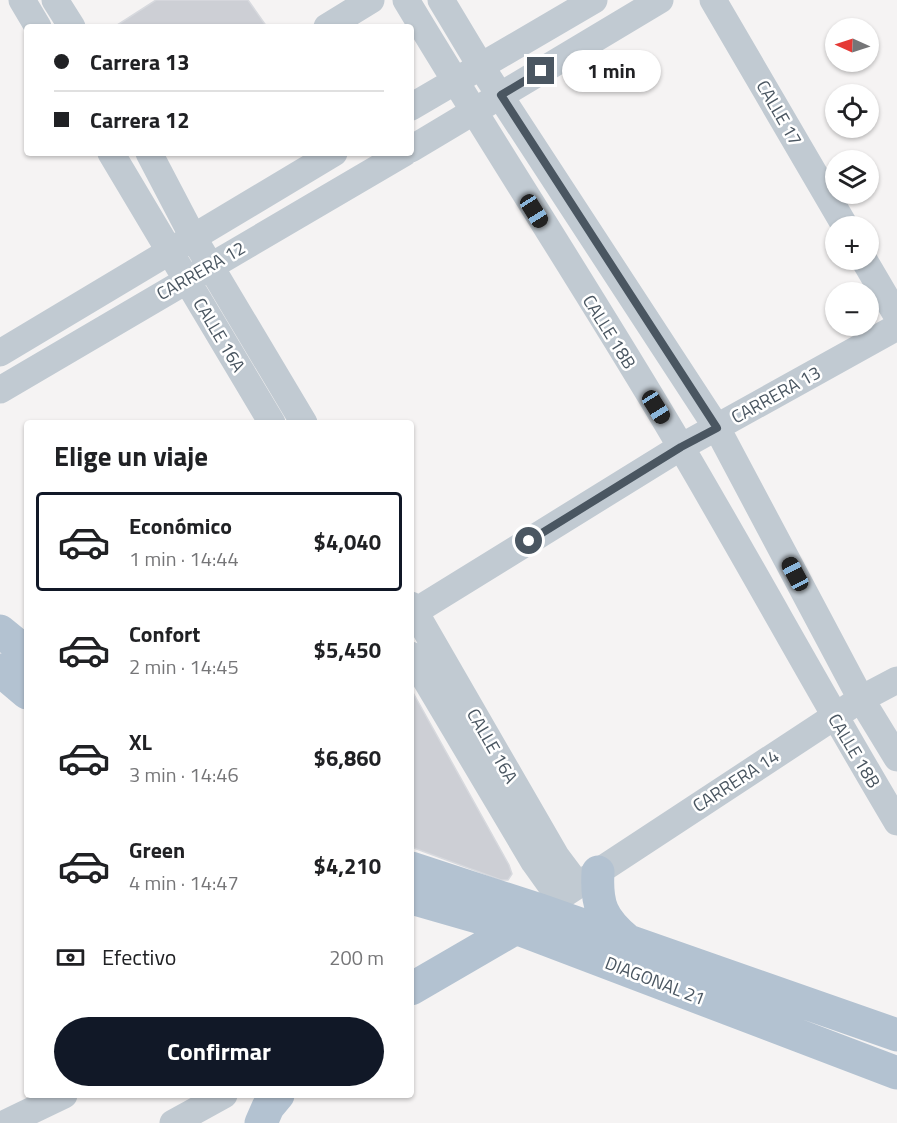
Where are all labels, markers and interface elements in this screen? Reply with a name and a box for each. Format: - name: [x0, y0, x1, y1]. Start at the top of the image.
- north arrow: [825, 18, 879, 72]
- map controls: [825, 18, 879, 336]
- text: Carrera 13: [90, 45, 190, 79]
- callout: 1 min: [562, 50, 661, 92]
- text: 1 min: [587, 55, 636, 86]
- route end: [527, 57, 554, 84]
- street label: CALLE 17: [750, 75, 809, 151]
- button: locate: [825, 84, 879, 138]
- text: Carrera 12: [90, 103, 190, 137]
- button: layers: [825, 150, 879, 204]
- car: [517, 191, 551, 231]
- button: +: [825, 216, 879, 270]
- street label: CARRERA 12: [151, 234, 250, 307]
- button: −: [825, 282, 879, 336]
- street label: CALLE 18B: [576, 289, 643, 374]
- street label: CALLE 16A: [187, 292, 252, 377]
- street label: CARRERA 13: [726, 359, 825, 430]
- car: [639, 387, 673, 427]
- text: Elige un viaje: [54, 435, 208, 476]
- text: Económico: [129, 509, 232, 543]
- icon: car: [57, 515, 111, 569]
- text: $4,040: [314, 525, 381, 559]
- route start: [515, 527, 542, 554]
- text: 1 min · 14:44: [129, 543, 239, 574]
- car: [779, 554, 811, 594]
- text: Confort: [129, 617, 200, 651]
- icon: car: [57, 623, 111, 677]
- text: $5,450: [314, 633, 381, 667]
- text: 2 min · 14:45: [129, 651, 239, 682]
- street label: CALLE 16A: [460, 703, 525, 788]
- street label: CALLE 18B: [821, 708, 887, 793]
- text: XL: [129, 725, 152, 759]
- icon: car: [57, 731, 111, 785]
- text: $6,860: [314, 741, 381, 775]
- street label: CARRERA 14: [687, 742, 784, 819]
- text: 3 min · 14:46: [129, 759, 239, 790]
- text: Green: [129, 833, 185, 867]
- icon: car: [57, 839, 111, 893]
- text: $4,210: [314, 849, 381, 883]
- text: 4 min · 14:47: [129, 867, 239, 898]
- text: Efectivo: [102, 940, 176, 974]
- icon: cash: [54, 941, 87, 974]
- text: 200 m: [329, 942, 384, 973]
- street label: DIAGONAL 21: [601, 949, 709, 1012]
- button: Confirmar: [54, 1017, 384, 1086]

